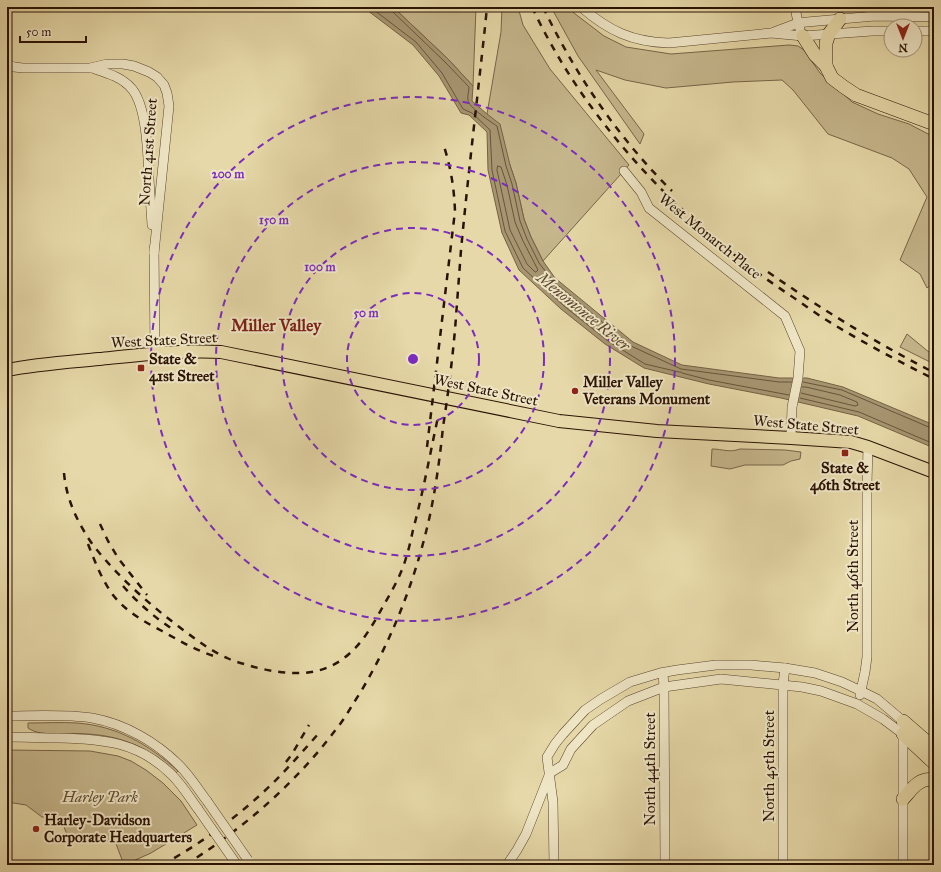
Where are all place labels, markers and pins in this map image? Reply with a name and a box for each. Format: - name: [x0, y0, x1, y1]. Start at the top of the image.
- place label: State & 41st Street: [149, 350, 215, 386]
- centre of rings: [406, 352, 420, 366]
- marker: State & 41st Street: [136, 363, 146, 373]
- place label: Miller Valley Veterans Monument: [582, 373, 711, 408]
- marker: Miller Valley Veterans Monument: [570, 386, 580, 396]
- marker: State & 46th Street: [840, 448, 850, 458]
- place label: State & 46th Street: [810, 459, 881, 495]
- place label: Harley-Davidson Corporate Headquarters: [44, 811, 193, 847]
- marker: Harley-Davidson Corporate Headquarters: [31, 824, 41, 834]

